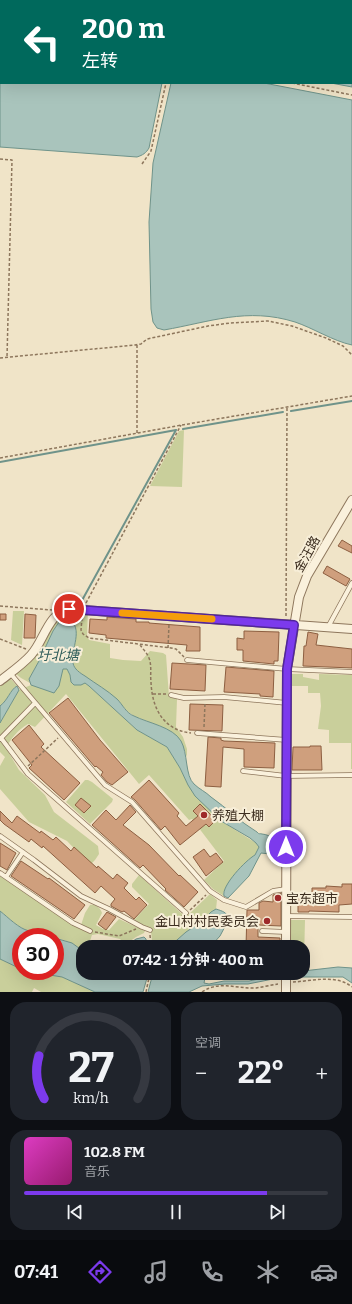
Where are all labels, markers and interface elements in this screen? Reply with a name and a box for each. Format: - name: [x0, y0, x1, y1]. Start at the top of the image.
- text: 200 m: [82, 12, 165, 45]
- icon: left: [16, 16, 68, 68]
- text: 左转: [82, 50, 118, 72]
- street label: 金汪路: [291, 533, 323, 575]
- pin: [52, 592, 86, 626]
- icon: arrive: [58, 598, 80, 620]
- water label: 圩北塘: [37, 647, 81, 664]
- place label: 养殖大棚: [212, 808, 264, 823]
- marker: 养殖大棚: [199, 810, 209, 820]
- position arrow: [265, 826, 307, 868]
- place label: 宝东超市: [286, 891, 338, 906]
- marker: 宝东超市: [273, 893, 283, 903]
- place label: 金山村村民委员会: [155, 914, 259, 929]
- marker: 金山村村民委员会: [262, 916, 272, 926]
- speed limit sign: 30: [12, 928, 64, 980]
- text: 07:42 · 1 分钟 · 400 m: [123, 951, 263, 969]
- text: 空调: [195, 1035, 221, 1050]
- text: 27: [68, 1043, 113, 1093]
- text: 22°: [238, 1055, 285, 1091]
- text: −: [195, 1060, 207, 1087]
- text: +: [315, 1060, 328, 1087]
- text: km/h: [73, 1090, 108, 1107]
- text: 102.8 FM: [84, 1143, 145, 1161]
- text: 音乐: [84, 1164, 110, 1179]
- icon: previous: [64, 1201, 86, 1223]
- icon: pause: [165, 1201, 187, 1223]
- icon: next: [266, 1201, 288, 1223]
- icon: directions: [86, 1258, 114, 1286]
- icon: music: [142, 1258, 170, 1286]
- icon: phone: [198, 1258, 226, 1286]
- icon: climate: [254, 1258, 282, 1286]
- icon: car: [310, 1258, 338, 1286]
- text: 07:41: [14, 1261, 58, 1283]

